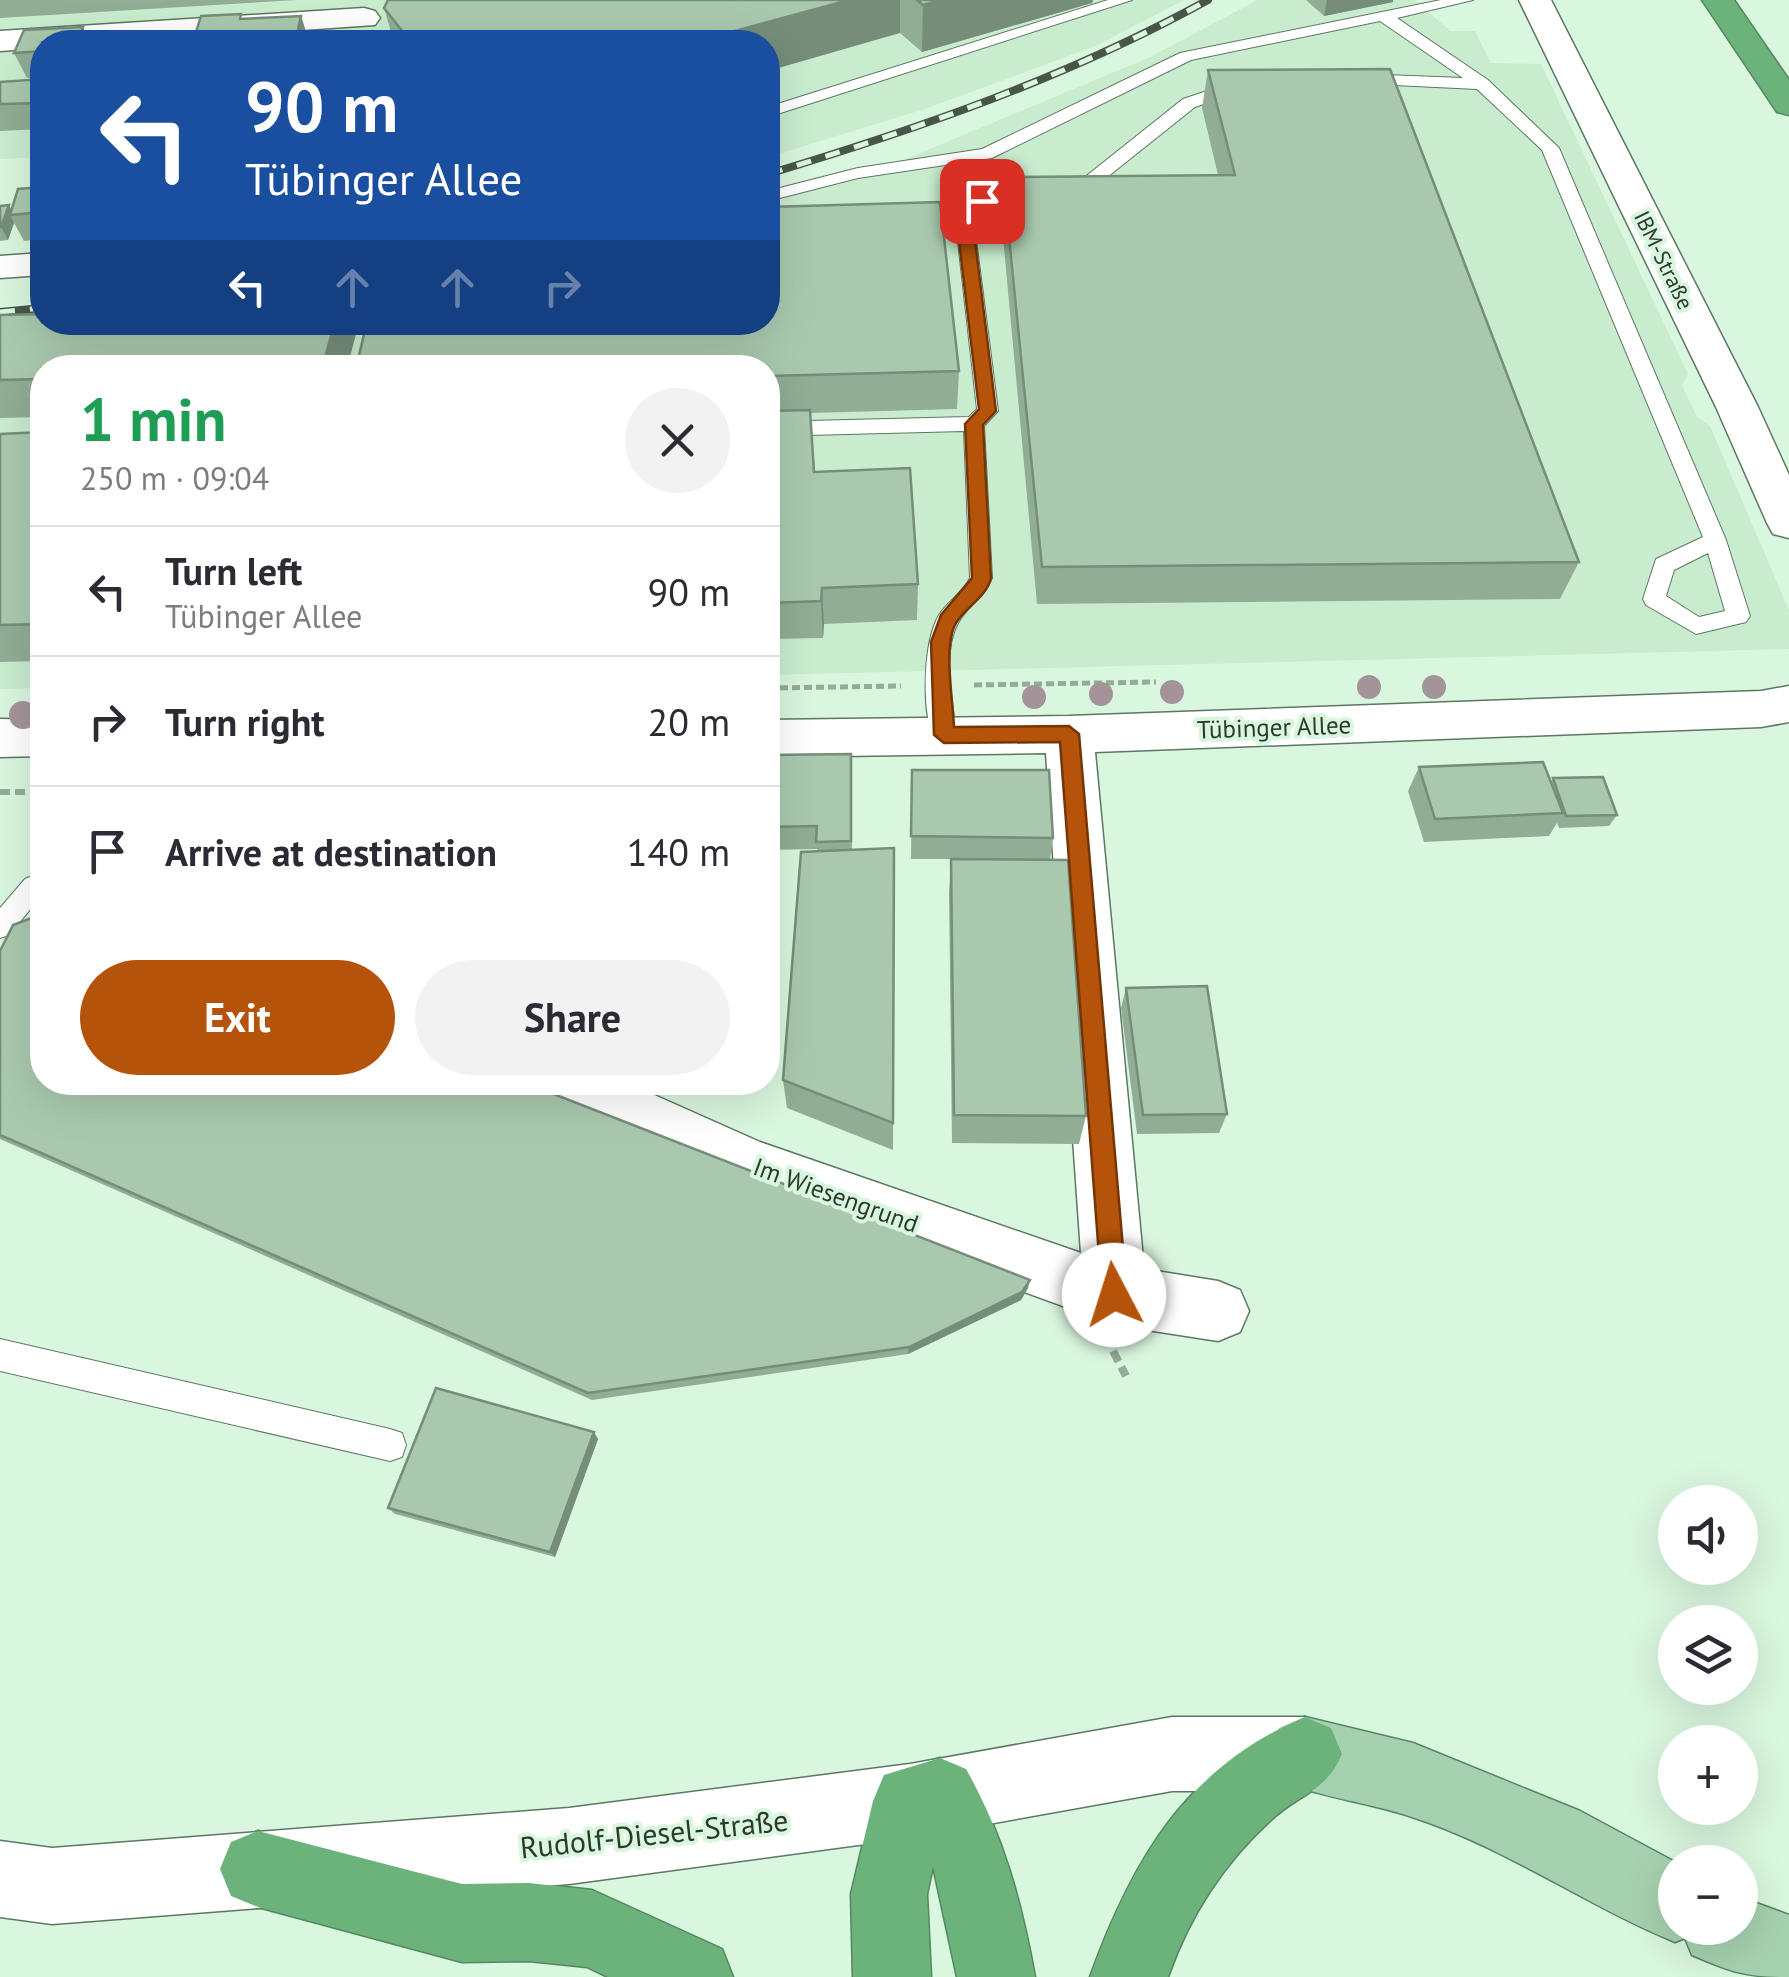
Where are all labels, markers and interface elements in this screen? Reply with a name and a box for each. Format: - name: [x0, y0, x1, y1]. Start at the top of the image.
- text: 90 m: [245, 61, 398, 151]
- icon: left: [80, 70, 210, 200]
- text: Tübinger Allee: [245, 149, 522, 207]
- pin: [940, 159, 1025, 244]
- icon: arrive: [955, 174, 1010, 229]
- street label: IBM-Straße: [1628, 206, 1700, 314]
- icon: left: [220, 260, 275, 315]
- icon: ahead: [325, 260, 380, 315]
- icon: ahead: [430, 260, 485, 315]
- icon: right: [535, 260, 590, 315]
- text: 1 min: [80, 380, 226, 458]
- button: close: [625, 388, 730, 493]
- text: 250 m · 09:04: [80, 457, 269, 499]
- text: Turn left: [165, 546, 302, 595]
- icon: left: [80, 564, 135, 619]
- text: 90 m: [648, 567, 730, 616]
- text: Tübinger Allee: [165, 595, 362, 637]
- icon: right: [80, 694, 135, 749]
- text: Turn right: [165, 697, 325, 746]
- text: 20 m: [648, 697, 730, 746]
- street label: Tübinger Allee: [1196, 708, 1352, 746]
- icon: arrive: [80, 824, 135, 879]
- text: Arrive at destination: [165, 827, 497, 876]
- text: 140 m: [627, 827, 730, 876]
- button: Exit: [80, 960, 395, 1075]
- button: Share: [415, 960, 730, 1075]
- street label: Im Wiesengrund: [749, 1150, 923, 1240]
- position arrow: [1062, 1243, 1166, 1347]
- map controls: [1658, 1485, 1758, 1945]
- button: sound: [1658, 1485, 1758, 1585]
- button: layers: [1658, 1605, 1758, 1705]
- button: +: [1658, 1725, 1758, 1825]
- street label: Rudolf-Diesel-Straße: [518, 1800, 790, 1866]
- button: −: [1658, 1845, 1758, 1945]

